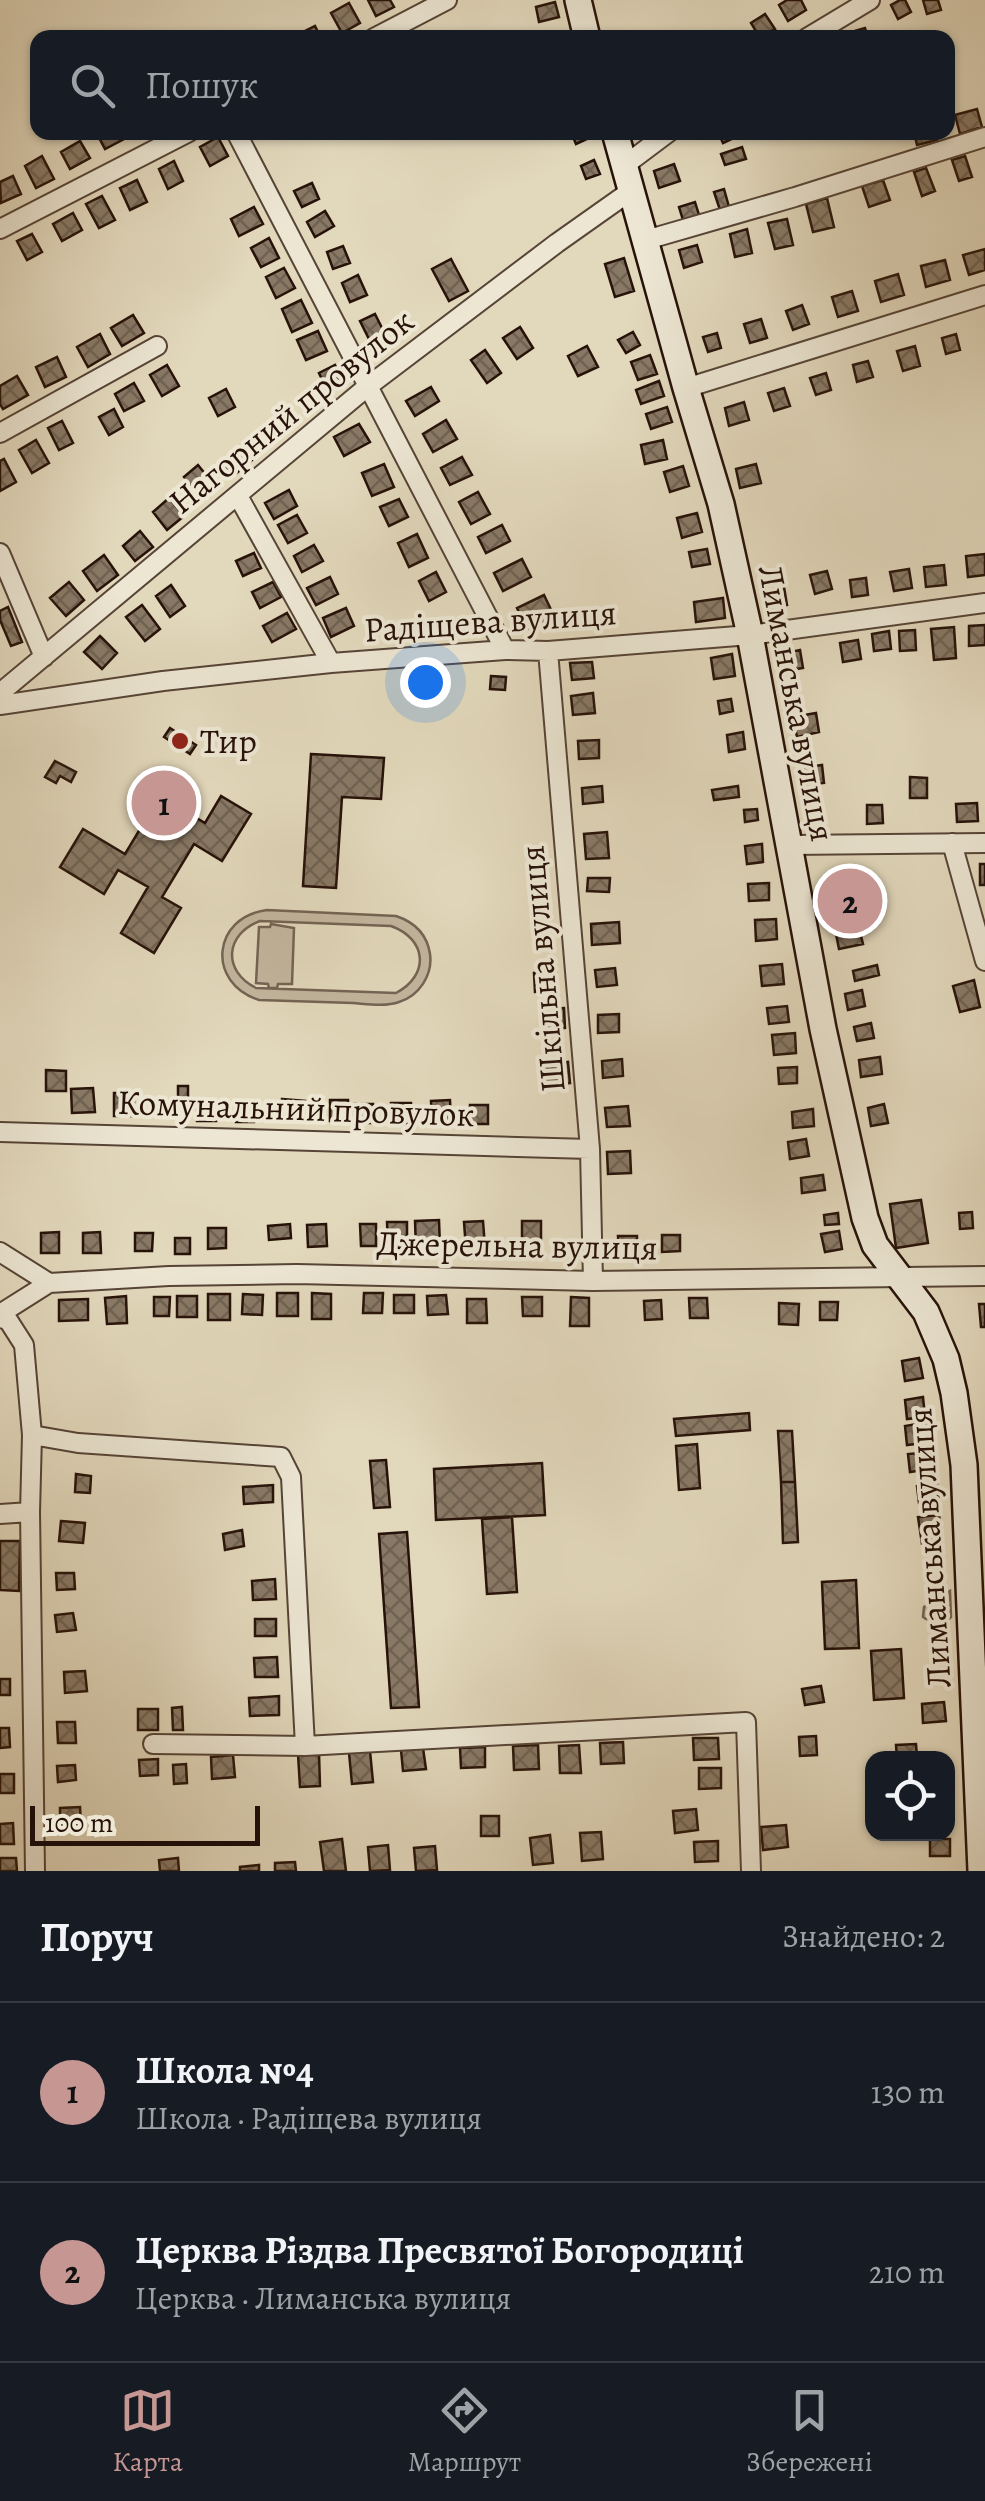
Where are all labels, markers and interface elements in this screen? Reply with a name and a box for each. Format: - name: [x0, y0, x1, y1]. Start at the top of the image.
- search box: [30, 30, 955, 140]
- icon: search: [65, 58, 120, 113]
- text: Пошук: [145, 59, 258, 111]
- street label: Нагорний провулок: [158, 297, 424, 525]
- street label: Лиманська вулиця: [747, 561, 847, 845]
- street label: Радіщева вулиця: [362, 588, 618, 654]
- your location: [400, 657, 451, 708]
- place label: Тир: [200, 717, 257, 765]
- marker: Тир: [169, 730, 191, 752]
- pin: 1: [132, 766, 196, 840]
- street label: Шкільна вулиця: [507, 843, 577, 1095]
- pin: 2: [818, 864, 882, 938]
- street label: Комунальний провулок: [116, 1078, 476, 1138]
- street label: Джерельна вулиця: [376, 1219, 658, 1271]
- street label: Лиманська вулиця: [895, 1406, 963, 1690]
- map controls: [865, 1751, 955, 1841]
- button: locate: [865, 1751, 955, 1841]
- scale bar: [30, 1801, 260, 1846]
- text: 100 m: [45, 1804, 113, 1842]
- text: Поруч: [40, 1908, 154, 1965]
- text: Знайдено: 2: [782, 1914, 945, 1958]
- text: Школа №4: [135, 2044, 314, 2096]
- text: 1: [67, 2070, 78, 2114]
- text: 130 m: [871, 2070, 945, 2114]
- text: Школа · Радіщева вулиця: [135, 2096, 482, 2140]
- text: Церква Різдва Пресвятої Богородиці: [135, 2224, 744, 2276]
- text: 2: [65, 2250, 80, 2294]
- text: 210 m: [869, 2250, 945, 2294]
- text: Церква · Лиманська вулиця: [135, 2276, 511, 2320]
- tab: Карта: [112, 2383, 183, 2481]
- tab: Маршрут: [408, 2383, 521, 2481]
- tab: Збережені: [746, 2383, 873, 2481]

